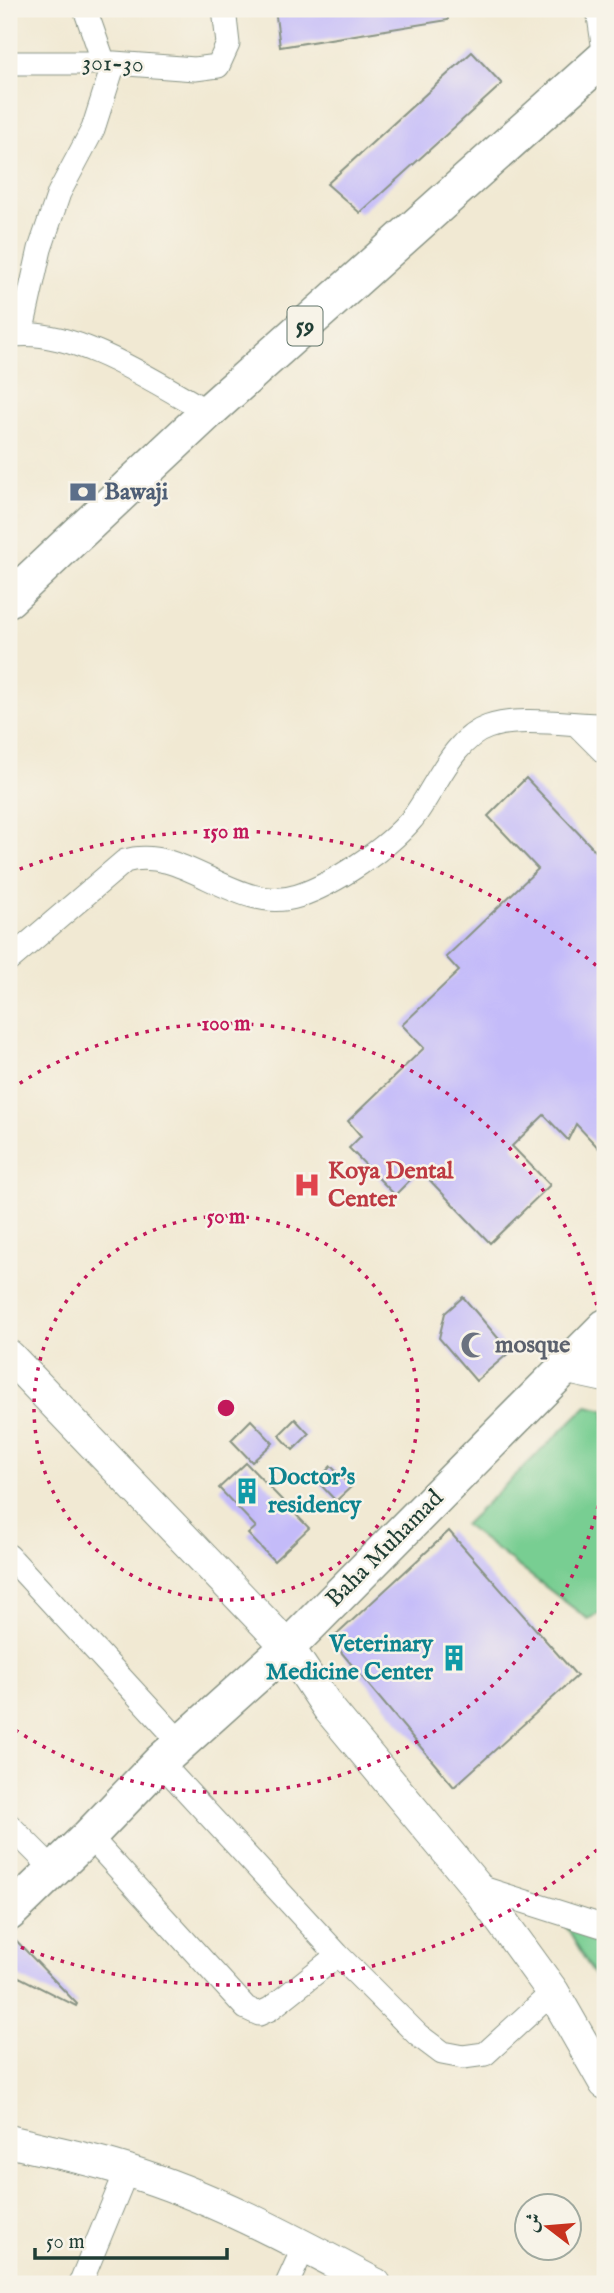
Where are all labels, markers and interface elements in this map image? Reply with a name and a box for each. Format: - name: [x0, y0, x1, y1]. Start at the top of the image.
- street label: 301-30: [82, 47, 144, 81]
- road number: 59: [288, 306, 322, 346]
- bank icon: Bawaji: [68, 477, 98, 507]
- place label: Bawaji: [104, 477, 169, 508]
- text: 150 m: [203, 819, 250, 846]
- text: 100 m: [201, 1011, 251, 1038]
- place label: Koya Dental Center: [328, 1156, 454, 1215]
- hospital icon: Koya Dental Center: [292, 1170, 322, 1200]
- text: 50 m: [207, 1204, 246, 1231]
- mosque icon: mosque: [459, 1330, 489, 1360]
- place label: mosque: [495, 1330, 570, 1361]
- centre of rings: [214, 1396, 238, 1420]
- place label: Doctor's residency: [268, 1462, 362, 1521]
- building icon: Doctor's residency: [232, 1476, 262, 1506]
- street label: Baha Muhamad: [320, 1483, 451, 1614]
- place label: Veterinary Medicine Center: [266, 1629, 434, 1688]
- building icon: Veterinary Medicine Center: [439, 1643, 469, 1673]
- north arrow: [512, 2192, 582, 2262]
- text: ش: [519, 2210, 548, 2235]
- scale bar: [35, 2216, 228, 2260]
- text: 50 m: [46, 2229, 85, 2256]

